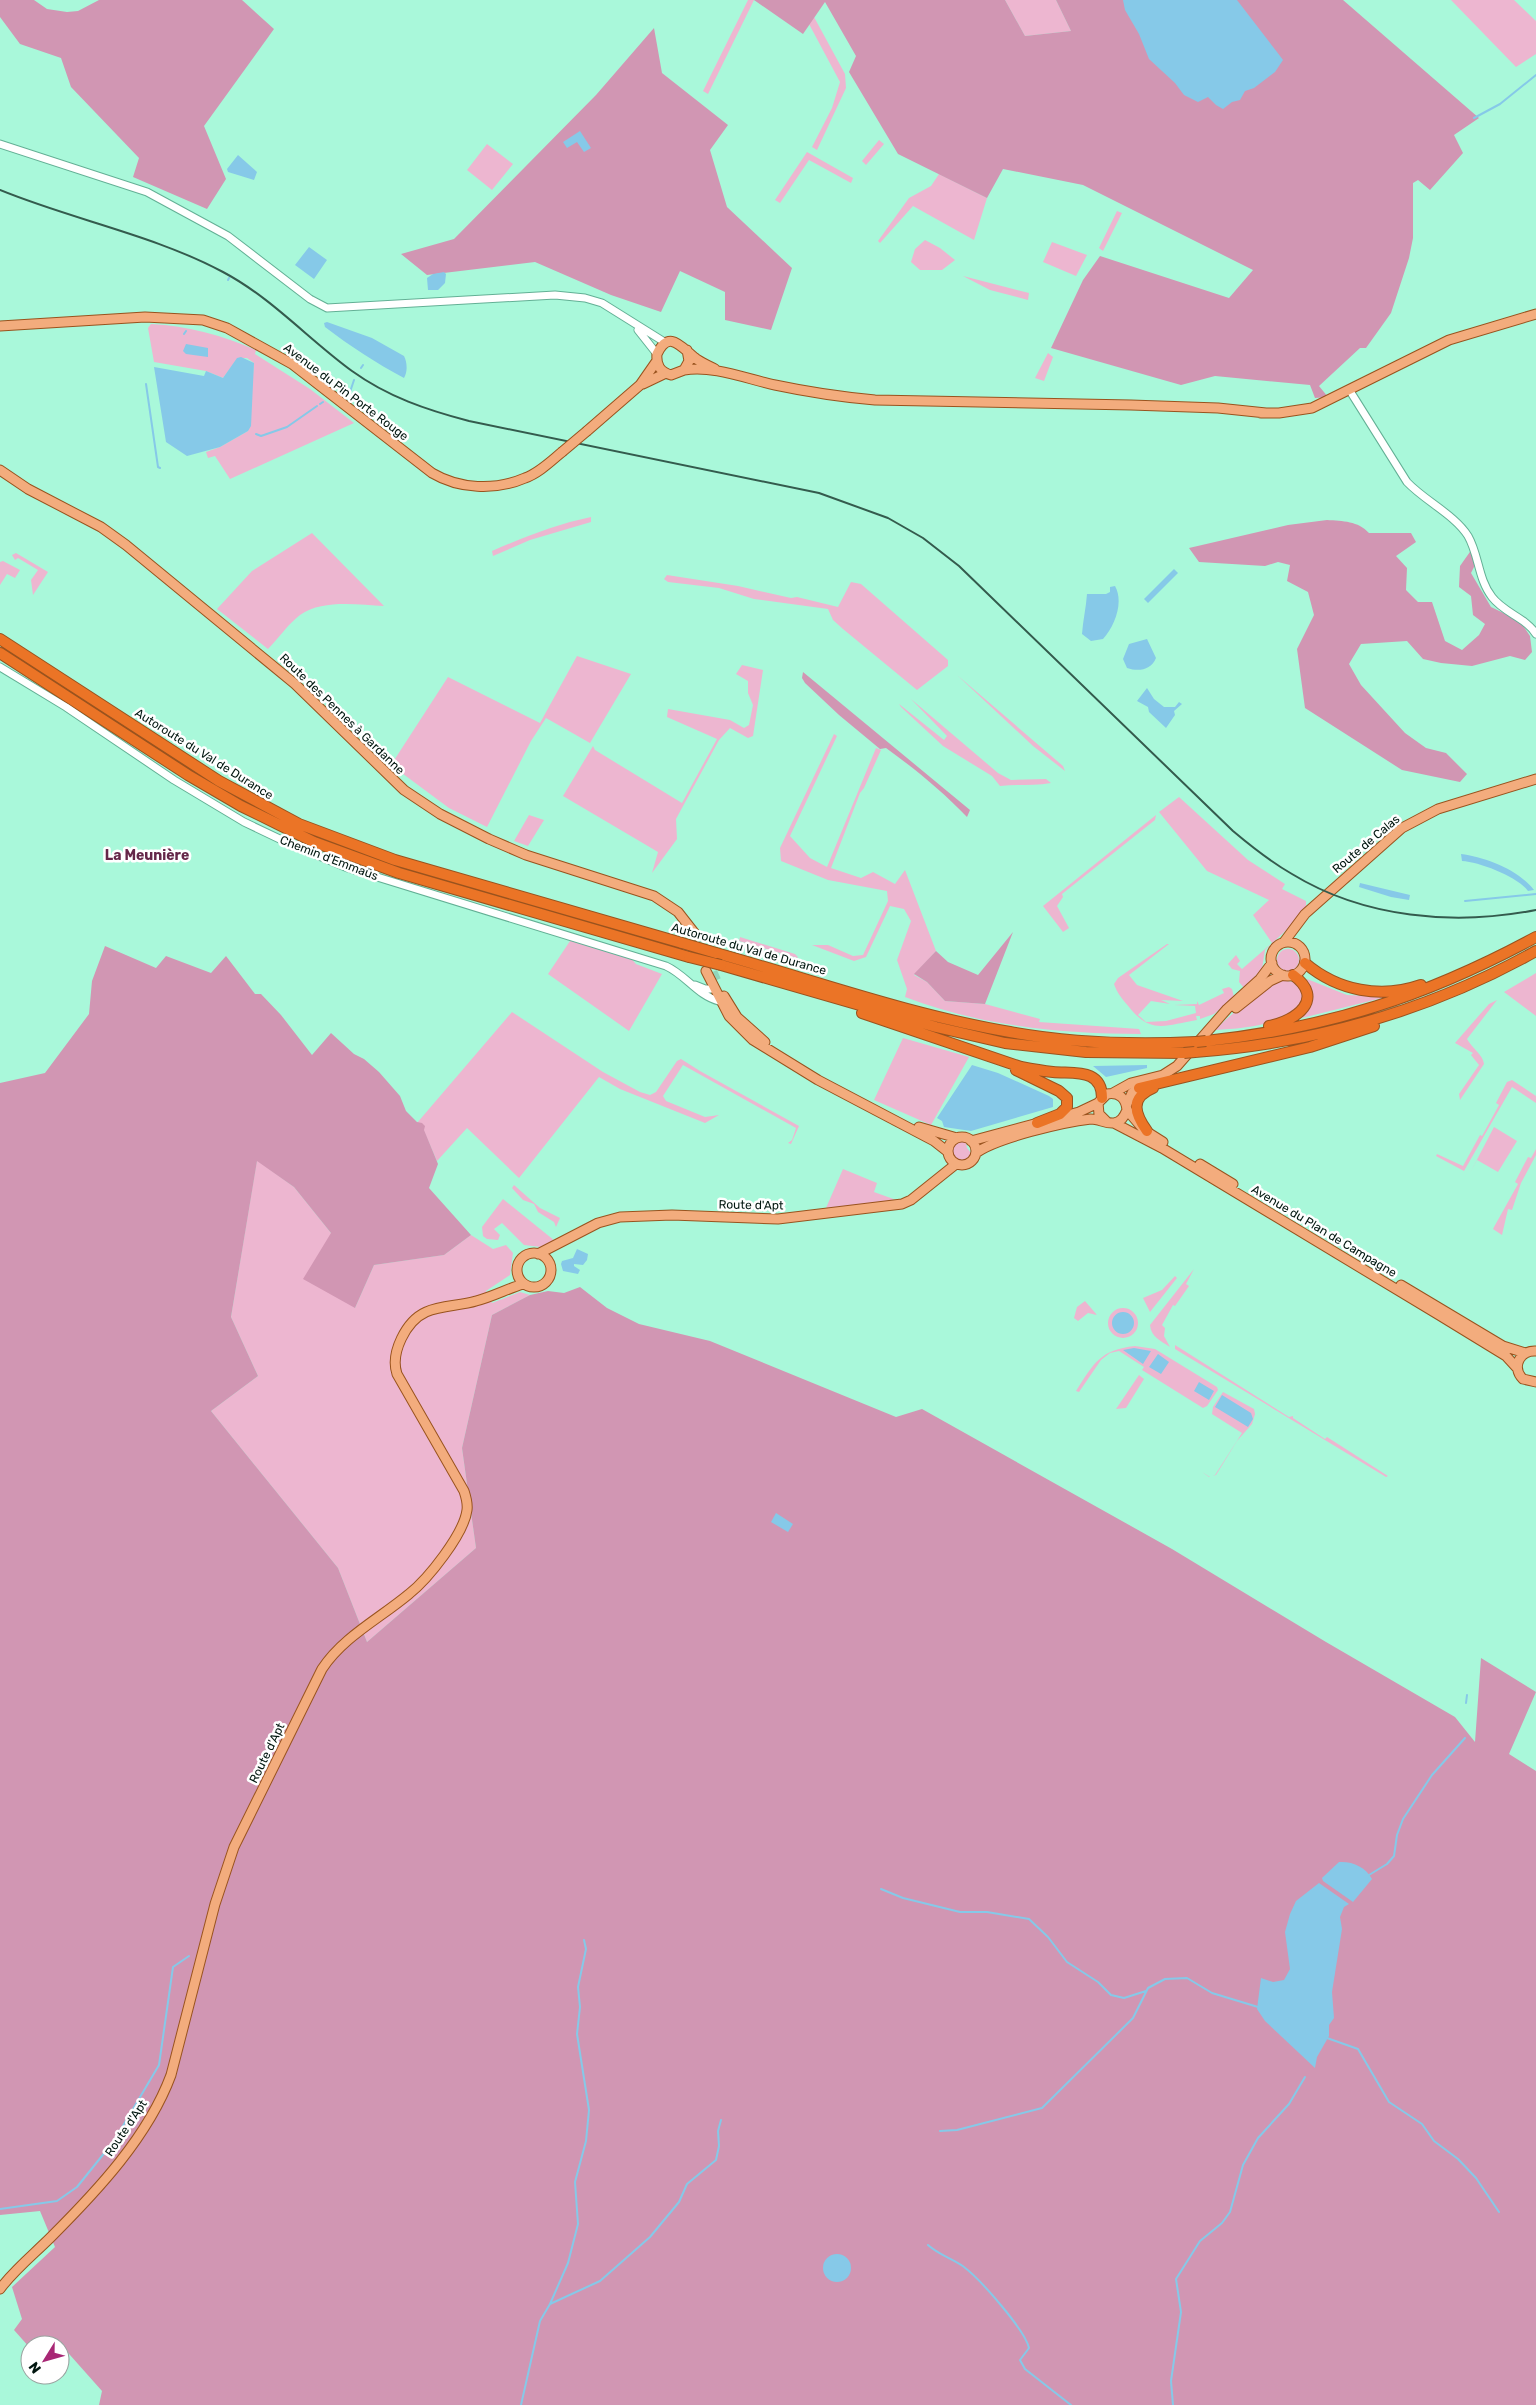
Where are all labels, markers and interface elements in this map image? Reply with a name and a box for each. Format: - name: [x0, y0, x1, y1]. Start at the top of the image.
- street label: Avenue du Pin Porte Rouge: [281, 341, 411, 444]
- street label: Route des Pennes à Gardanne: [277, 651, 407, 777]
- street label: Autoroute du Val de Durance: [132, 706, 276, 803]
- street label: Route de Calas: [1330, 812, 1402, 876]
- street label: Chemin d'Emmaüs: [278, 833, 380, 883]
- district label: La Meunière: [105, 847, 189, 864]
- street label: Autoroute du Val de Durance: [670, 920, 828, 978]
- street label: Avenue du Plan de Campagne: [1249, 1182, 1399, 1280]
- street label: Route d'Apt: [718, 1197, 784, 1213]
- street label: Route d'Apt: [246, 1720, 288, 1785]
- street label: Route d'Apt: [102, 2097, 150, 2159]
- north arrow: [20, 2335, 70, 2385]
- text: N: [25, 2358, 45, 2377]

